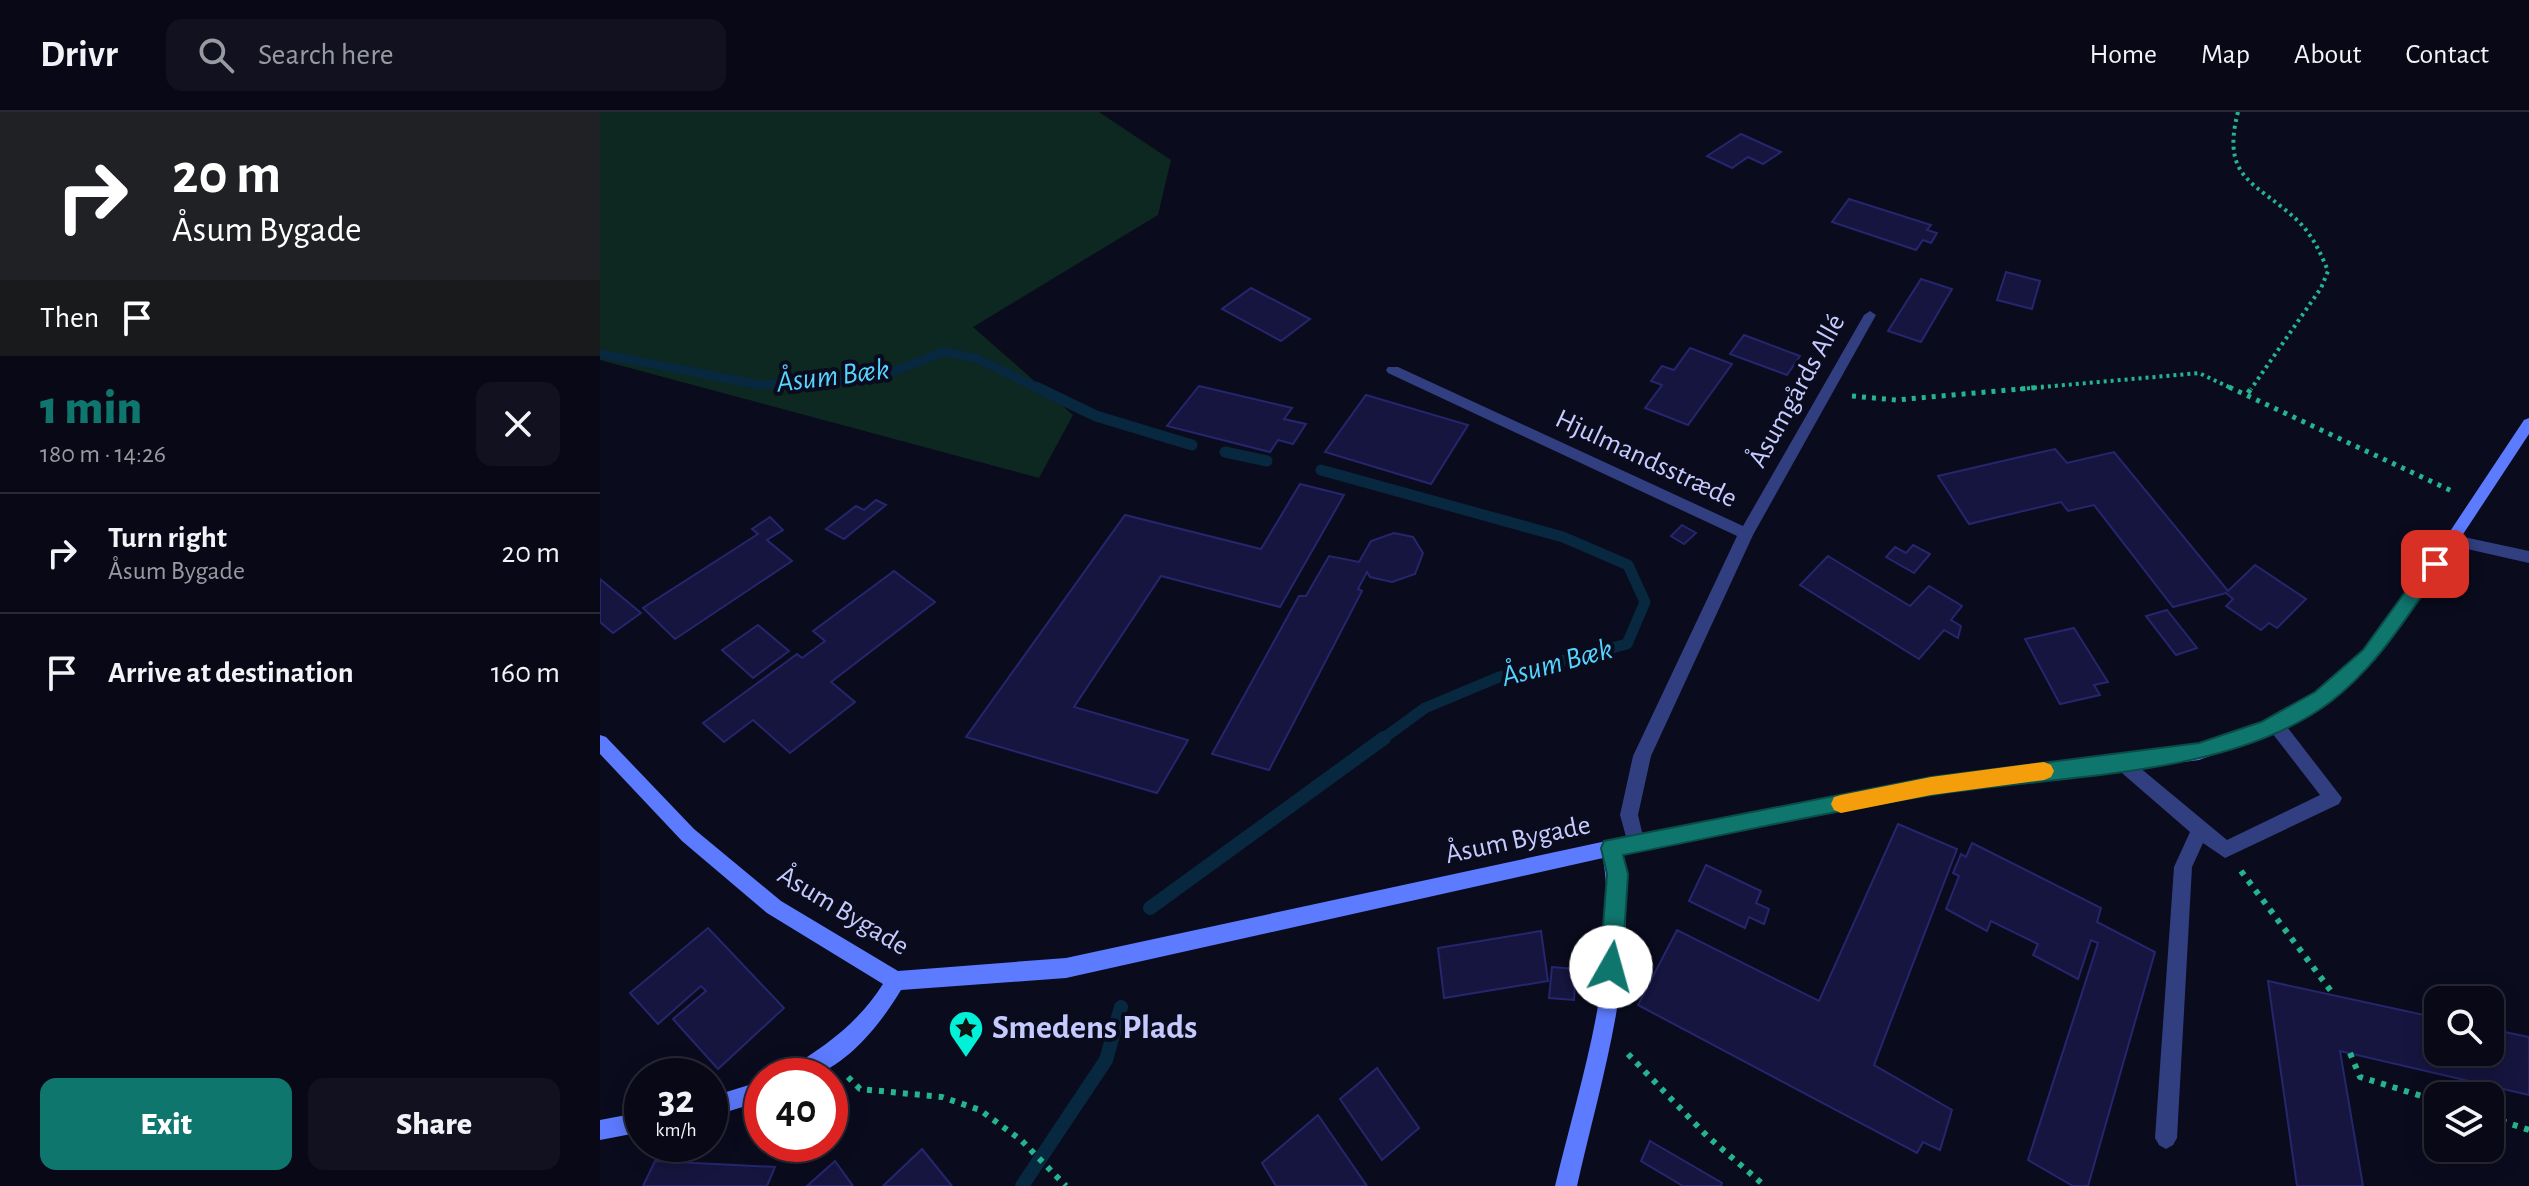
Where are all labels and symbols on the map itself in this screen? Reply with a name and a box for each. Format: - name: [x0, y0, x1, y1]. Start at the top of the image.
- street label: Åsumgårds Allé: [1741, 308, 1851, 472]
- water label: Åsum Bæk: [774, 352, 891, 398]
- street label: Hjulmandsstræde: [1551, 405, 1741, 513]
- pin: [2401, 530, 2469, 598]
- water label: Åsum Bæk: [1497, 632, 1616, 692]
- street label: Åsum Bygade: [1442, 808, 1593, 869]
- street label: Åsum Bygade: [773, 858, 915, 961]
- position arrow: [1569, 925, 1653, 1009]
- place icon: Smedens Plads: [947, 1009, 985, 1059]
- place label: Smedens Plads: [992, 1011, 1197, 1045]
- speed limit sign: 40: [744, 1058, 848, 1162]

